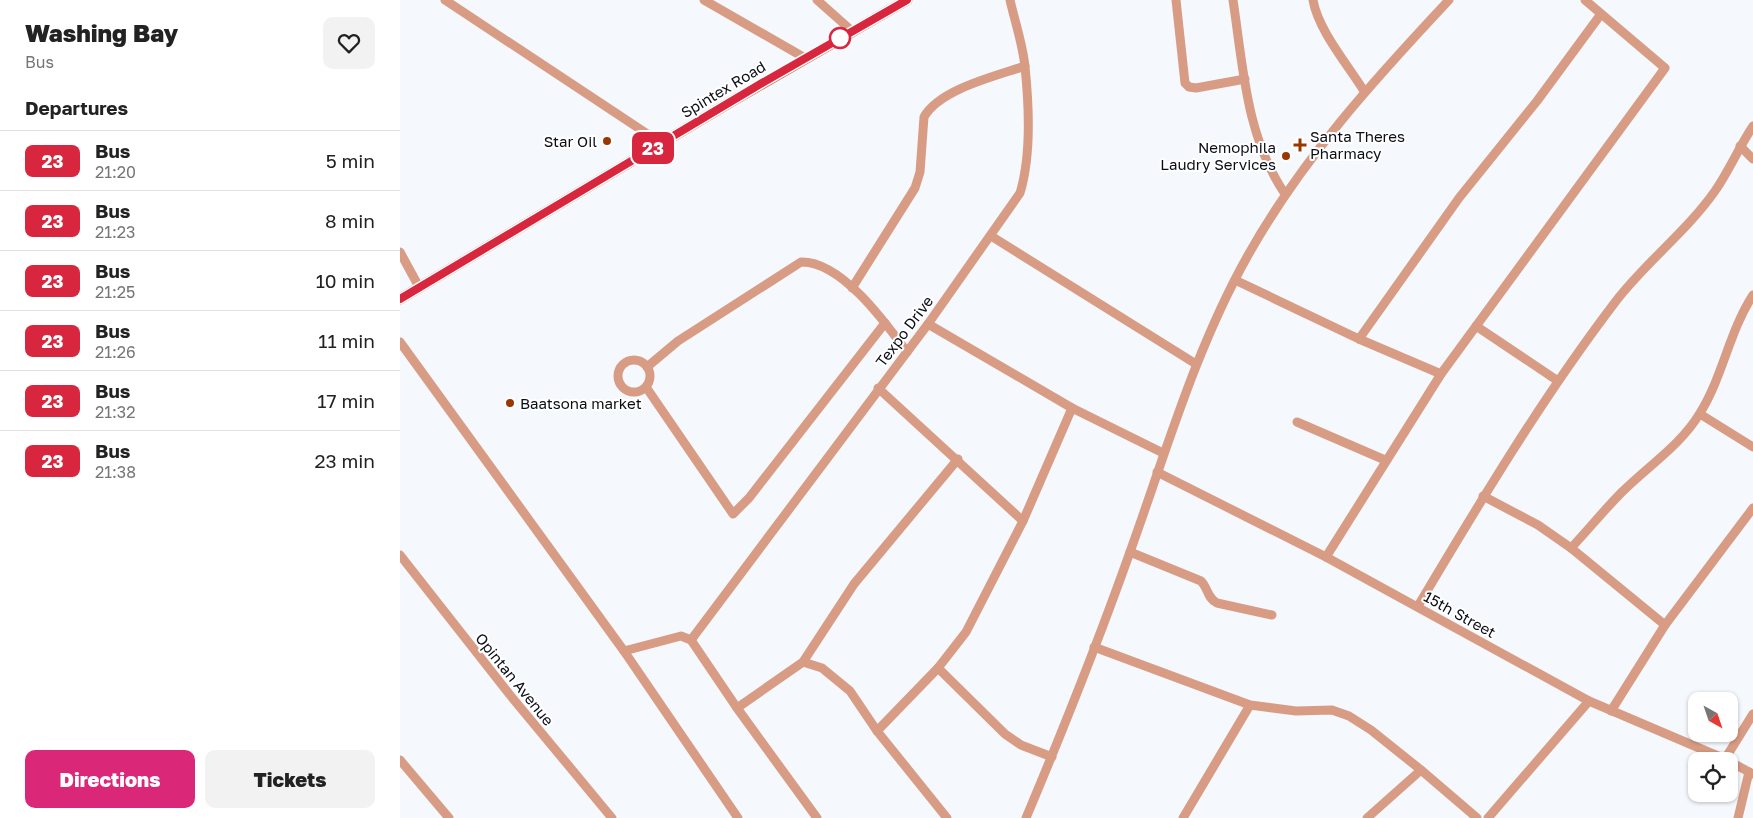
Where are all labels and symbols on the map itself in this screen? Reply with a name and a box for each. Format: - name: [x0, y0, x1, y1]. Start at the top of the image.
- unlabelled marker: [829, 27, 851, 49]
- street label: Spintex Road: [678, 57, 768, 121]
- place label: Santa Theres Pharmacy: [1310, 127, 1405, 162]
- place label: Star Oil: [544, 132, 597, 150]
- line badge: 23: [630, 132, 676, 164]
- marker: Star Oil: [601, 135, 613, 147]
- place label: Nemophila Laudry Services: [1160, 138, 1276, 173]
- marker: Santa Theres Pharmacy: [1294, 139, 1306, 151]
- marker: Nemophila Laudry Services: [1280, 150, 1292, 162]
- street label: Texpo Drive: [872, 292, 937, 370]
- place label: Baatsona market: [520, 394, 642, 412]
- marker: Baatsona market: [504, 397, 516, 409]
- street label: 15th Street: [1421, 587, 1499, 641]
- street label: Opintan Avenue: [472, 629, 558, 729]
- north arrow: [1688, 692, 1738, 742]

